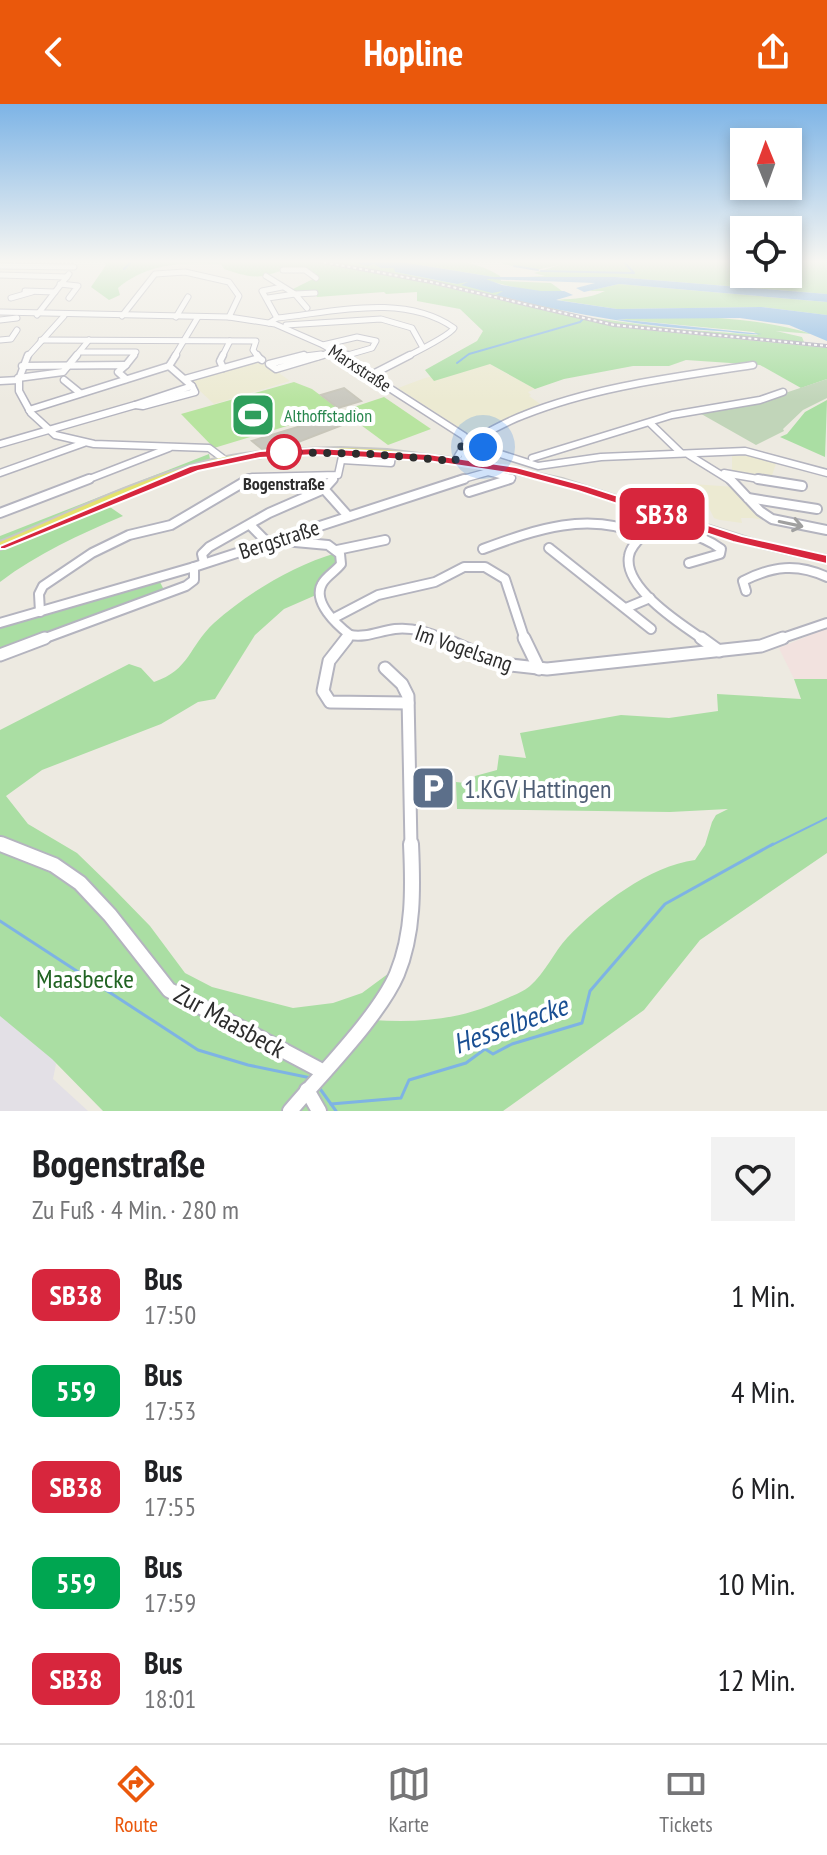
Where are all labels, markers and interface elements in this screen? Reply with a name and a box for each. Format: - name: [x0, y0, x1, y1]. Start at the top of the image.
- text: Hopline: [364, 29, 463, 76]
- icon: back: [32, 30, 76, 74]
- icon: share: [751, 30, 795, 74]
- north arrow: [730, 128, 802, 200]
- map controls: [730, 128, 802, 288]
- button: locate: [730, 216, 802, 288]
- street label: Marxstraße: [324, 339, 396, 397]
- sports icon: Althoffstadion: [229, 391, 277, 439]
- place label: Althoffstadion: [284, 404, 372, 427]
- your location: [463, 427, 503, 467]
- marker: Bogenstraße: [267, 435, 301, 469]
- place label: Bogenstraße: [243, 472, 325, 495]
- line badge: SB38: [606, 488, 718, 540]
- text: SB38: [636, 495, 688, 532]
- street label: Bergstraße: [235, 513, 323, 565]
- one-way arrow: [778, 517, 804, 532]
- street label: Im Vogelsang: [412, 618, 516, 678]
- parking icon: 1.KGV Hattingen: [409, 764, 457, 812]
- place label: 1.KGV Hattingen: [464, 772, 611, 805]
- park label: Maasbecke: [36, 962, 134, 995]
- street label: Zur Maasbeck: [169, 977, 291, 1065]
- water label: Hesselbecke: [448, 985, 575, 1062]
- button: heart: [711, 1137, 795, 1221]
- text: Bogenstraße: [32, 1138, 205, 1187]
- text: Zu Fuß · 4 Min. · 280 m: [32, 1193, 239, 1226]
- text: Bus: [144, 1259, 183, 1298]
- text: SB38: [50, 1276, 102, 1313]
- text: 1 Min.: [731, 1276, 795, 1315]
- text: 17:50: [144, 1298, 196, 1331]
- text: Bus: [144, 1355, 183, 1394]
- text: 559: [56, 1372, 96, 1409]
- text: 4 Min.: [731, 1372, 795, 1411]
- text: 17:53: [144, 1394, 196, 1427]
- text: Bus: [144, 1451, 183, 1490]
- text: SB38: [50, 1468, 102, 1505]
- text: 6 Min.: [731, 1468, 795, 1507]
- text: 17:55: [144, 1490, 196, 1523]
- text: Bus: [144, 1547, 183, 1586]
- text: 559: [56, 1564, 96, 1601]
- text: 10 Min.: [718, 1564, 795, 1603]
- text: 17:59: [144, 1586, 196, 1619]
- text: Bus: [144, 1643, 183, 1682]
- text: SB38: [50, 1660, 102, 1697]
- text: 12 Min.: [718, 1660, 795, 1699]
- text: 18:01: [144, 1682, 196, 1715]
- tab: Route: [114, 1762, 158, 1838]
- tab: Karte: [387, 1762, 431, 1838]
- tab: Tickets: [659, 1762, 713, 1838]

